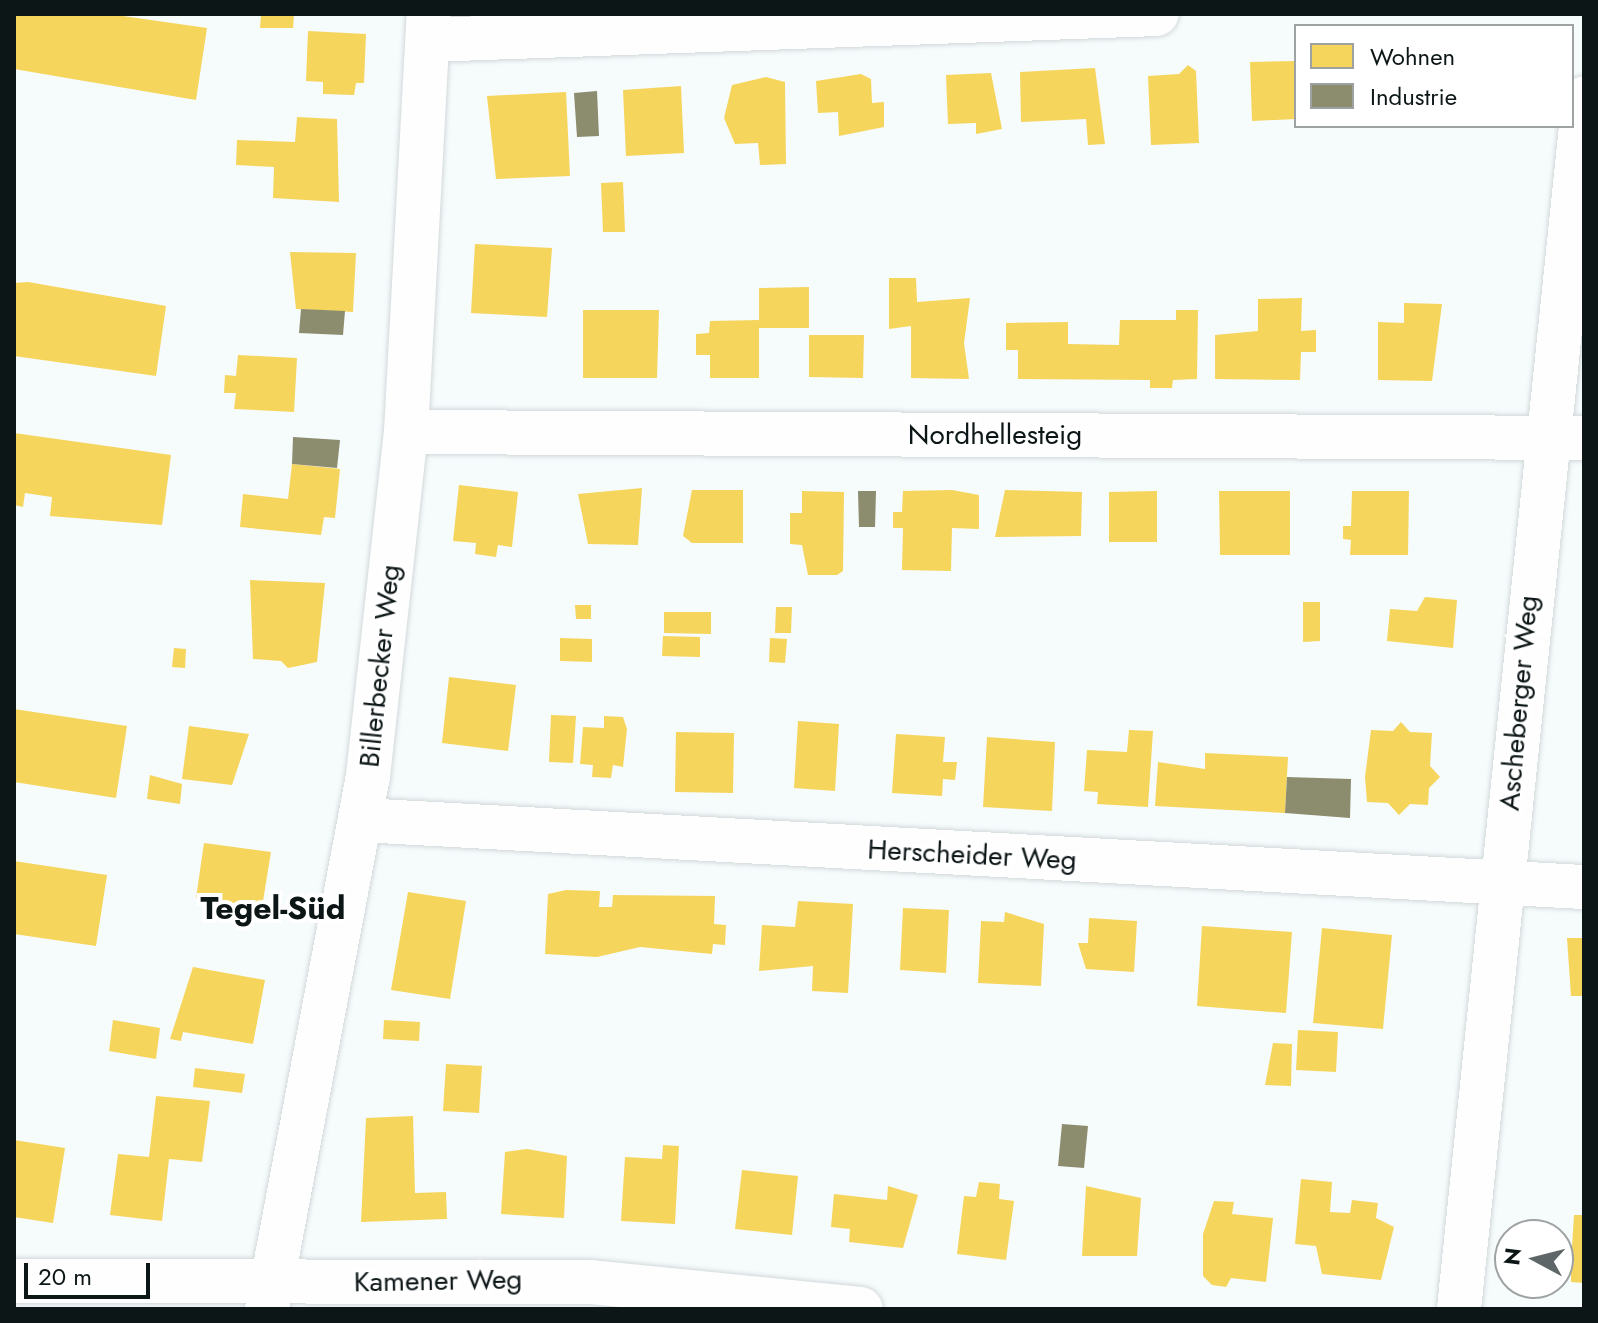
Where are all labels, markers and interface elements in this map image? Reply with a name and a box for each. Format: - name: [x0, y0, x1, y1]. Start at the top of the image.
- legend: [1294, 24, 1574, 128]
- text: Wohnen: [1370, 39, 1455, 74]
- text: Industrie: [1370, 79, 1457, 114]
- street label: Nordhellesteig: [908, 418, 1082, 452]
- street label: Billerbecker Weg: [353, 563, 407, 769]
- street label: Ascheberger Weg: [1493, 594, 1545, 812]
- street label: Herscheider Weg: [867, 833, 1077, 877]
- district label: Tegel-Süd: [201, 889, 345, 927]
- north arrow: [1494, 1219, 1574, 1299]
- text: N: [1495, 1246, 1529, 1267]
- scale bar: [28, 1247, 154, 1297]
- text: 20 m: [38, 1259, 92, 1294]
- street label: Kamener Weg: [353, 1263, 523, 1299]

